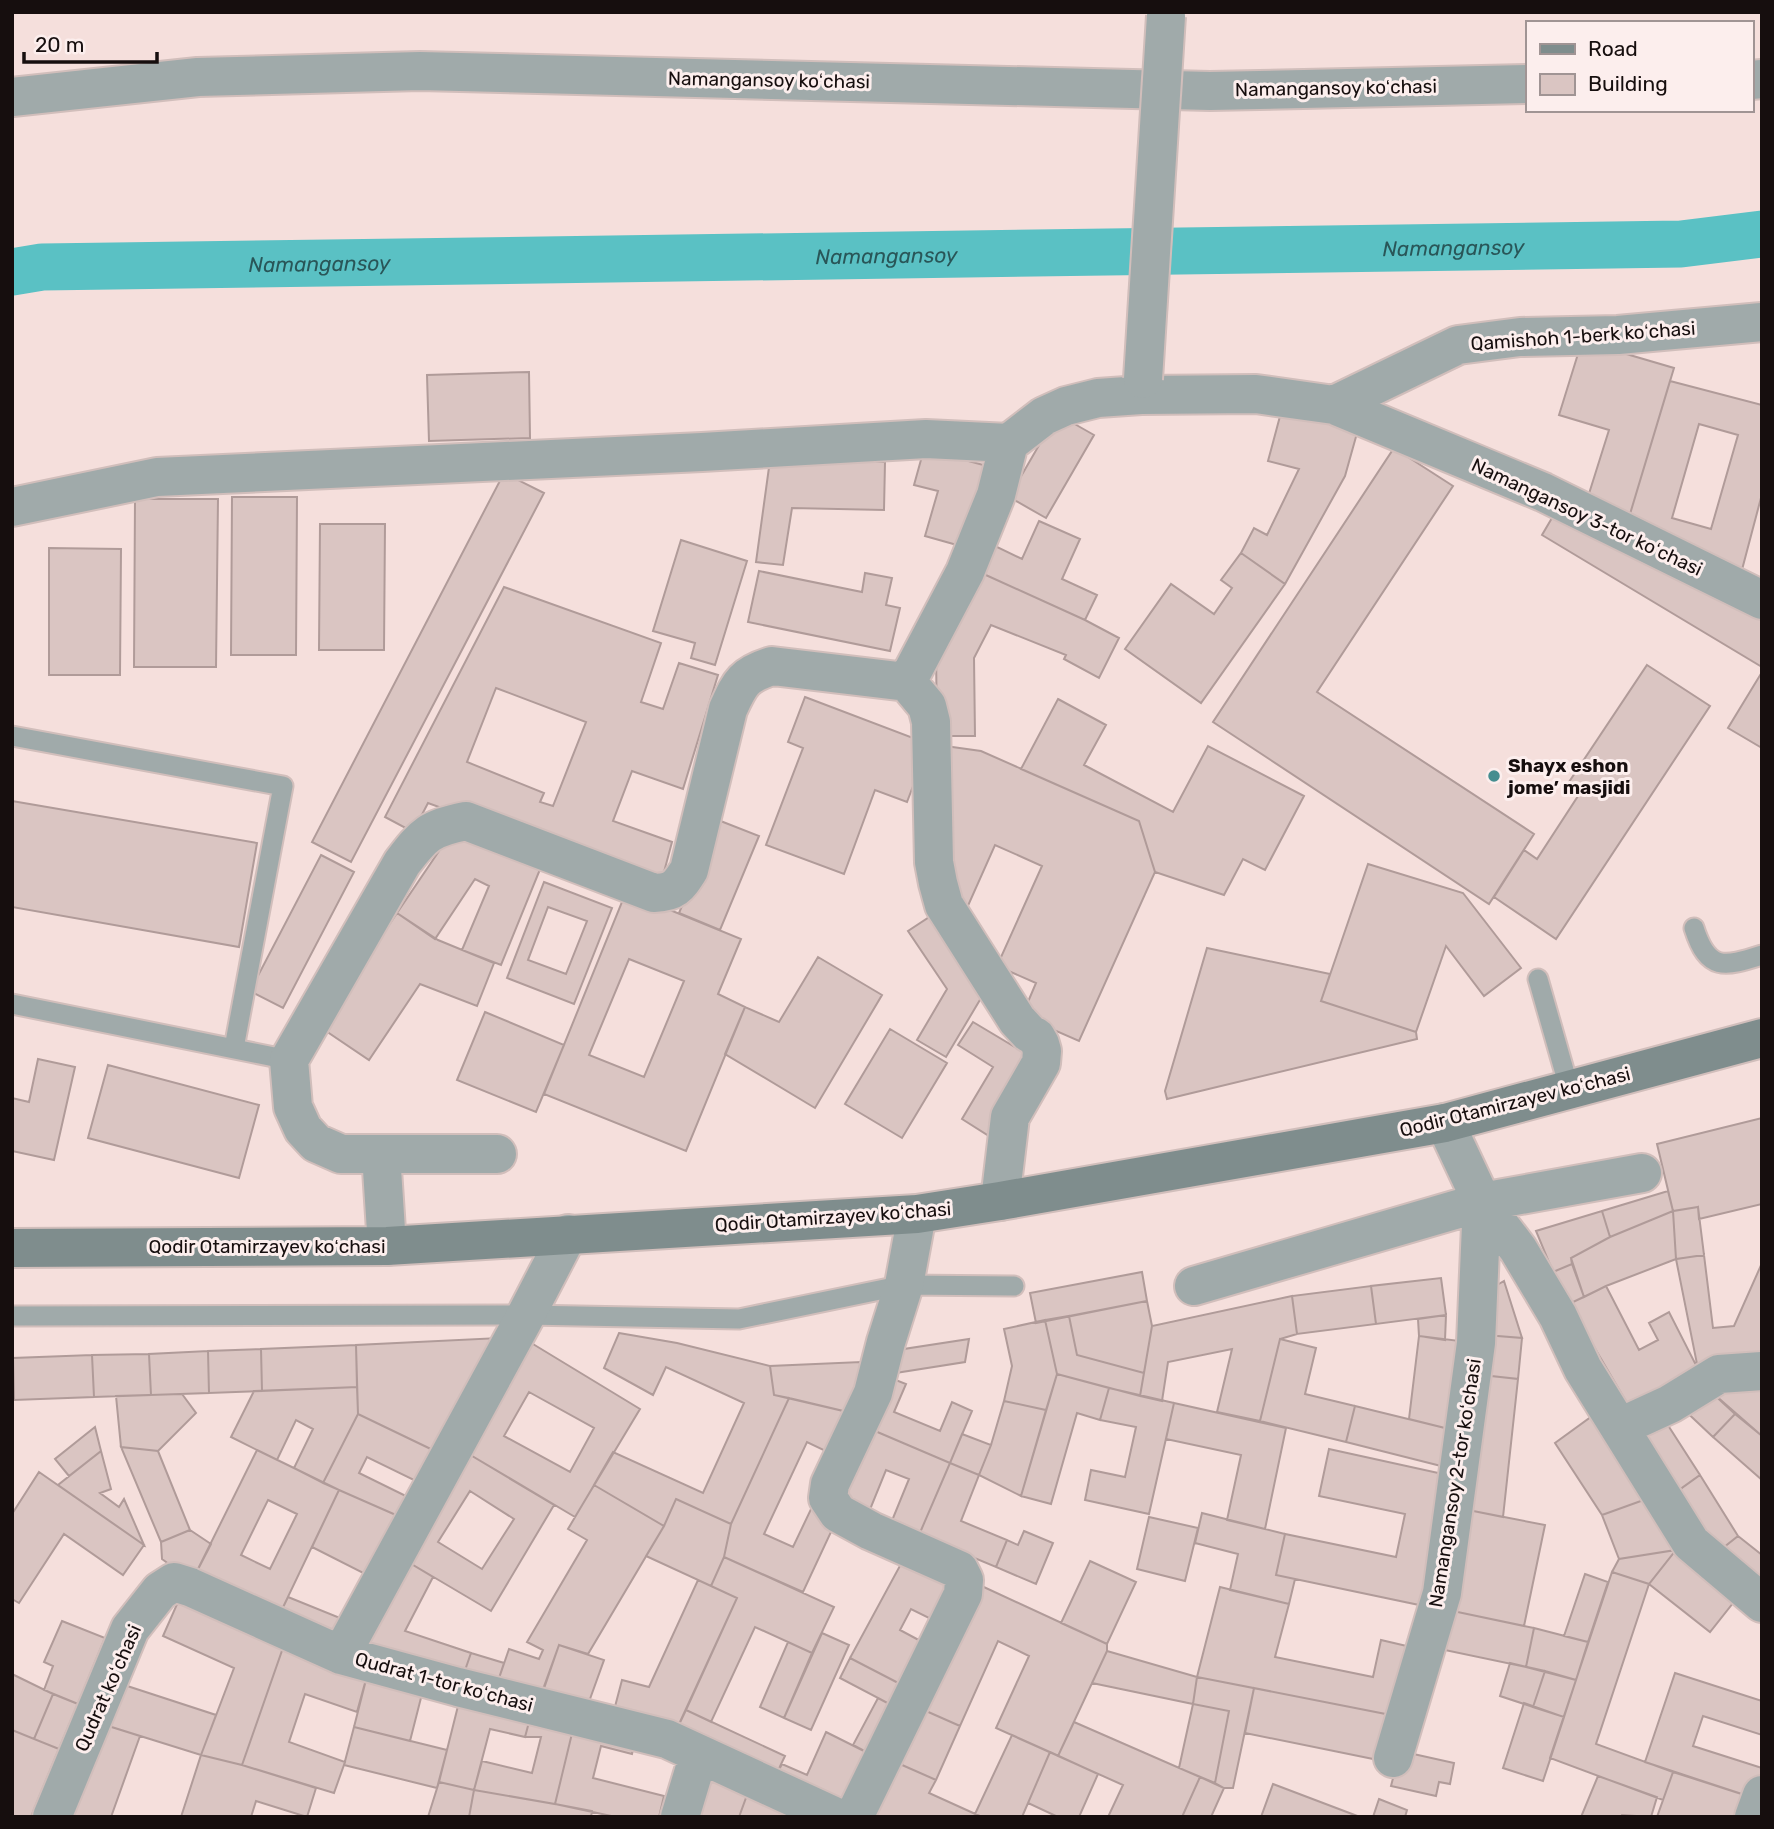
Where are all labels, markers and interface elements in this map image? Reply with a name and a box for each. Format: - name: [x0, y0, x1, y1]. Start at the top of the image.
- scale bar: [24, 21, 158, 65]
- legend: [1526, 21, 1753, 112]
- text: 20 m: [35, 32, 84, 57]
- text: Road: [1588, 36, 1638, 61]
- street label: Namangansoy koʻchasi: [668, 67, 870, 93]
- text: Building: [1588, 71, 1668, 96]
- street label: Namangansoy koʻchasi: [1235, 75, 1437, 101]
- water label: Namangansoy: [1382, 234, 1526, 261]
- water label: Namangansoy: [815, 242, 959, 269]
- water label: Namangansoy: [248, 250, 392, 277]
- street label: Qamishoh 1-berk koʻchasi: [1470, 317, 1696, 355]
- street label: Namangansoy 3-tor koʻchasi: [1468, 453, 1706, 581]
- place label: Shayx eshon jome’ masjidi: [1507, 754, 1630, 799]
- marker: Shayx eshon jome’ masjidi: [1486, 768, 1502, 784]
- street label: Qodir Otamirzayev koʻchasi: [1397, 1062, 1633, 1142]
- street label: Qodir Otamirzayev koʻchasi: [714, 1197, 952, 1237]
- street label: Qodir Otamirzayev koʻchasi: [149, 1235, 385, 1258]
- street label: Namangansoy 2-tor koʻchasi: [1424, 1357, 1486, 1609]
- street label: Qudrat koʻchasi: [70, 1621, 146, 1755]
- street label: Qudrat 1-tor koʻchasi: [353, 1647, 535, 1717]

